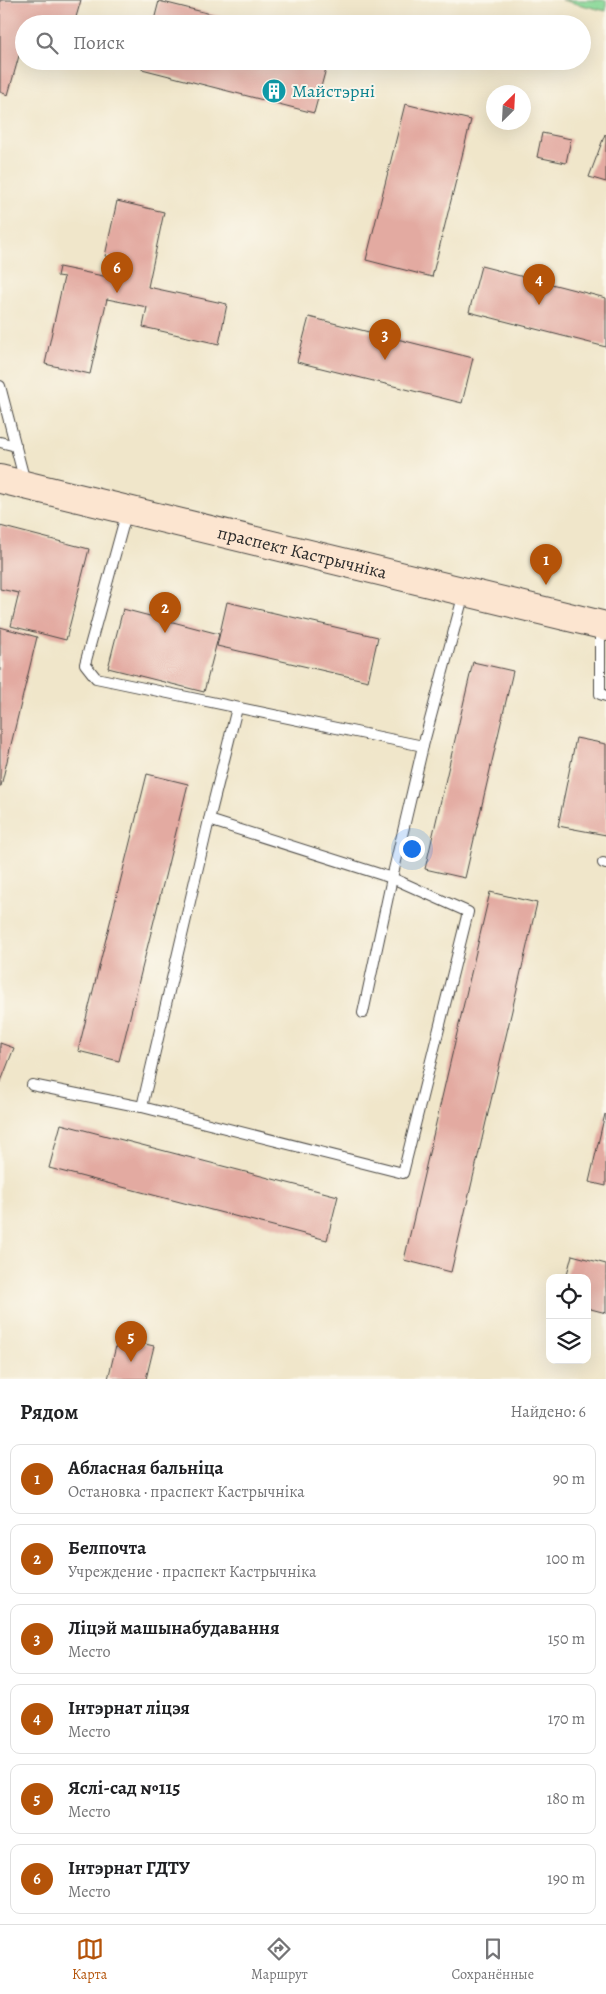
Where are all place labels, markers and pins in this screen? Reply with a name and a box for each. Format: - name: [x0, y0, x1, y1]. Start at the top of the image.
- building icon: Майстэрні: [261, 78, 287, 104]
- place label: Майстэрні: [292, 79, 375, 103]
- pin: 6: [101, 252, 133, 293]
- pin: 4: [523, 264, 555, 305]
- pin: 3: [369, 319, 401, 360]
- pin: 1: [530, 544, 562, 585]
- pin: 2: [149, 592, 181, 633]
- pin: 5: [115, 1321, 147, 1362]

